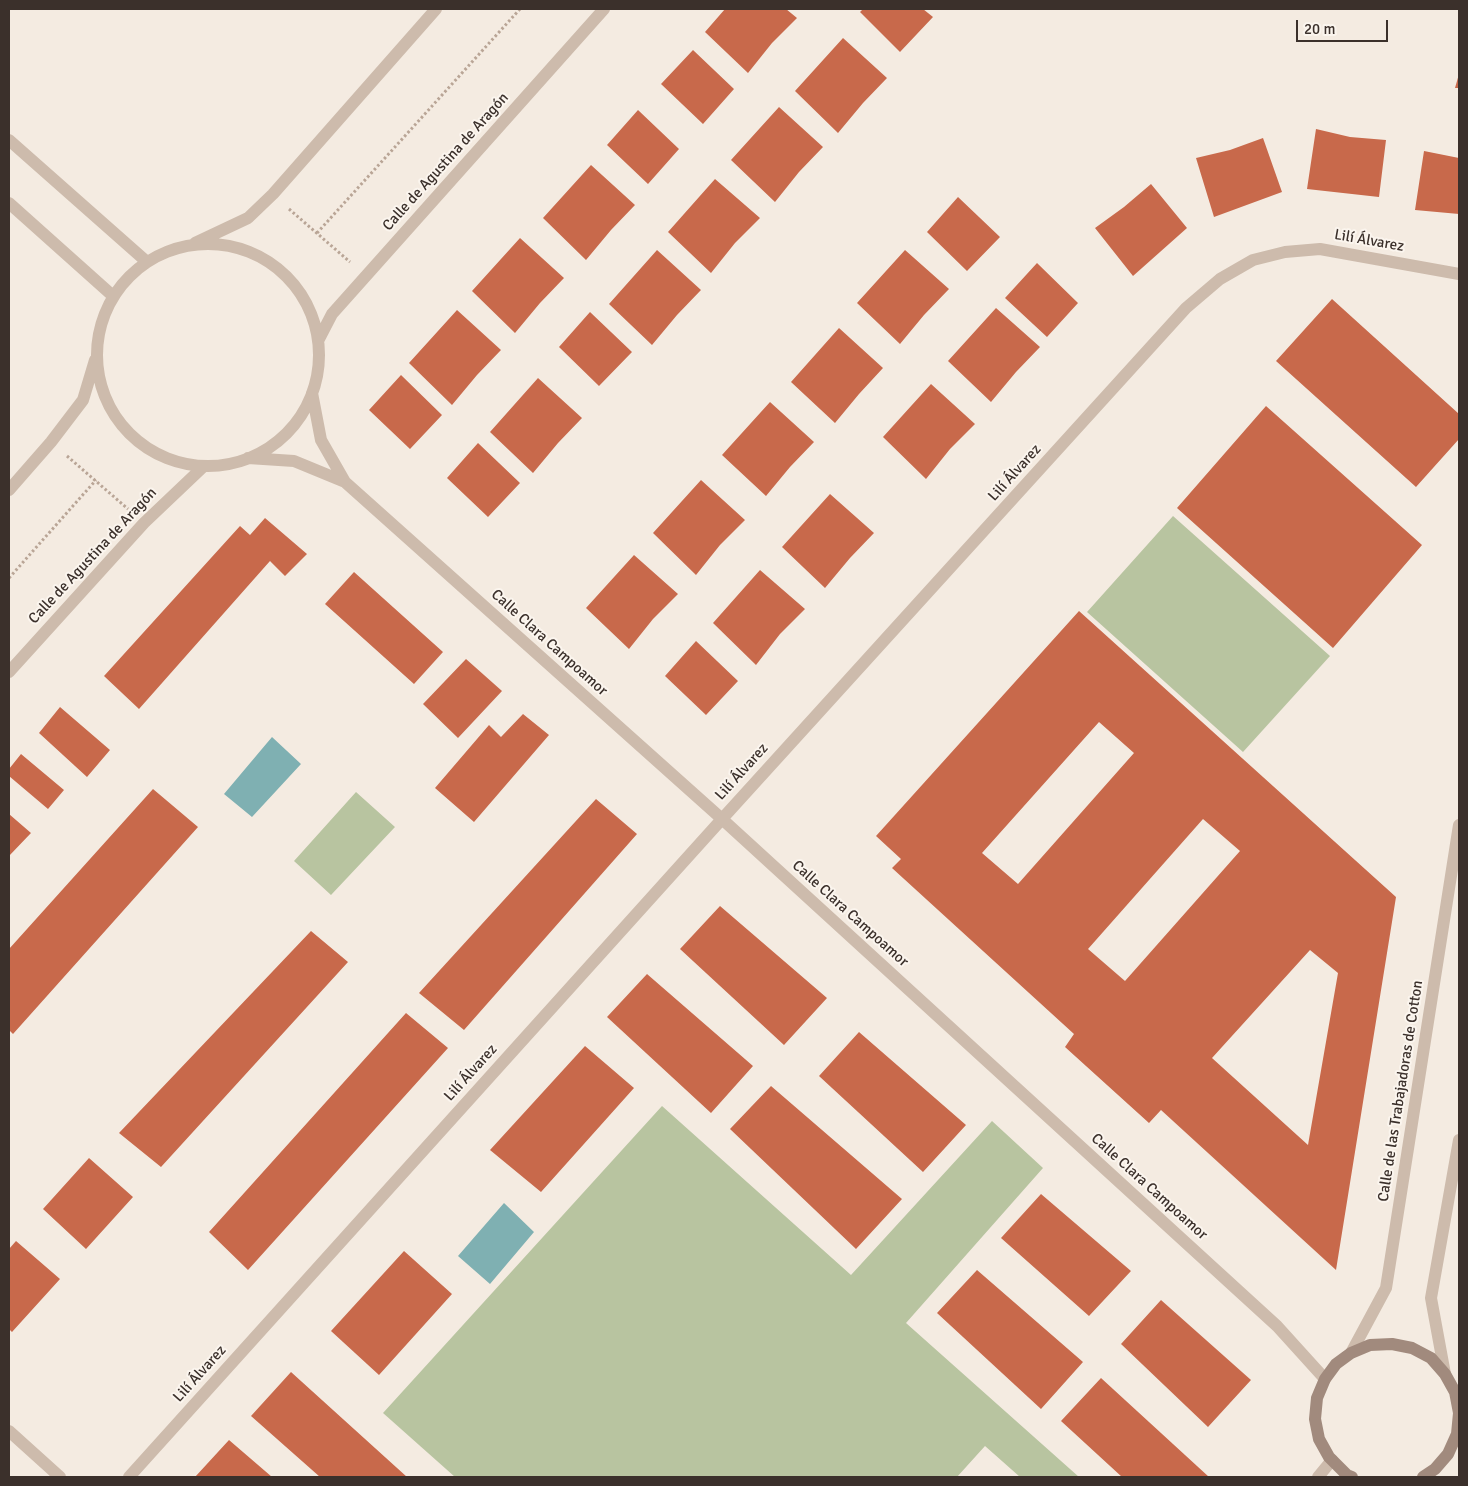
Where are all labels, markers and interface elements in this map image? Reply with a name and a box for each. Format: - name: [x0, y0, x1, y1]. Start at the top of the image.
- scale bar: [1298, 10, 1390, 42]
- text: 20 m: [1304, 20, 1335, 38]
- street label: Calle de Agustina de Aragón: [379, 89, 513, 235]
- street label: Lilí Álvarez: [1333, 226, 1405, 256]
- street label: Lilí Álvarez: [985, 441, 1045, 505]
- street label: Calle de Agustina de Aragón: [25, 484, 161, 628]
- street label: Calle Clara Campoamor: [487, 586, 611, 700]
- street label: Lilí Álvarez: [712, 740, 772, 804]
- street label: Calle Clara Campoamor: [788, 857, 912, 971]
- street label: Calle de las Trabajadoras de Cotton: [1375, 979, 1427, 1203]
- street label: Lilí Álvarez: [441, 1041, 501, 1105]
- street label: Calle Clara Campoamor: [1087, 1130, 1211, 1244]
- street label: Lilí Álvarez: [170, 1342, 230, 1406]

